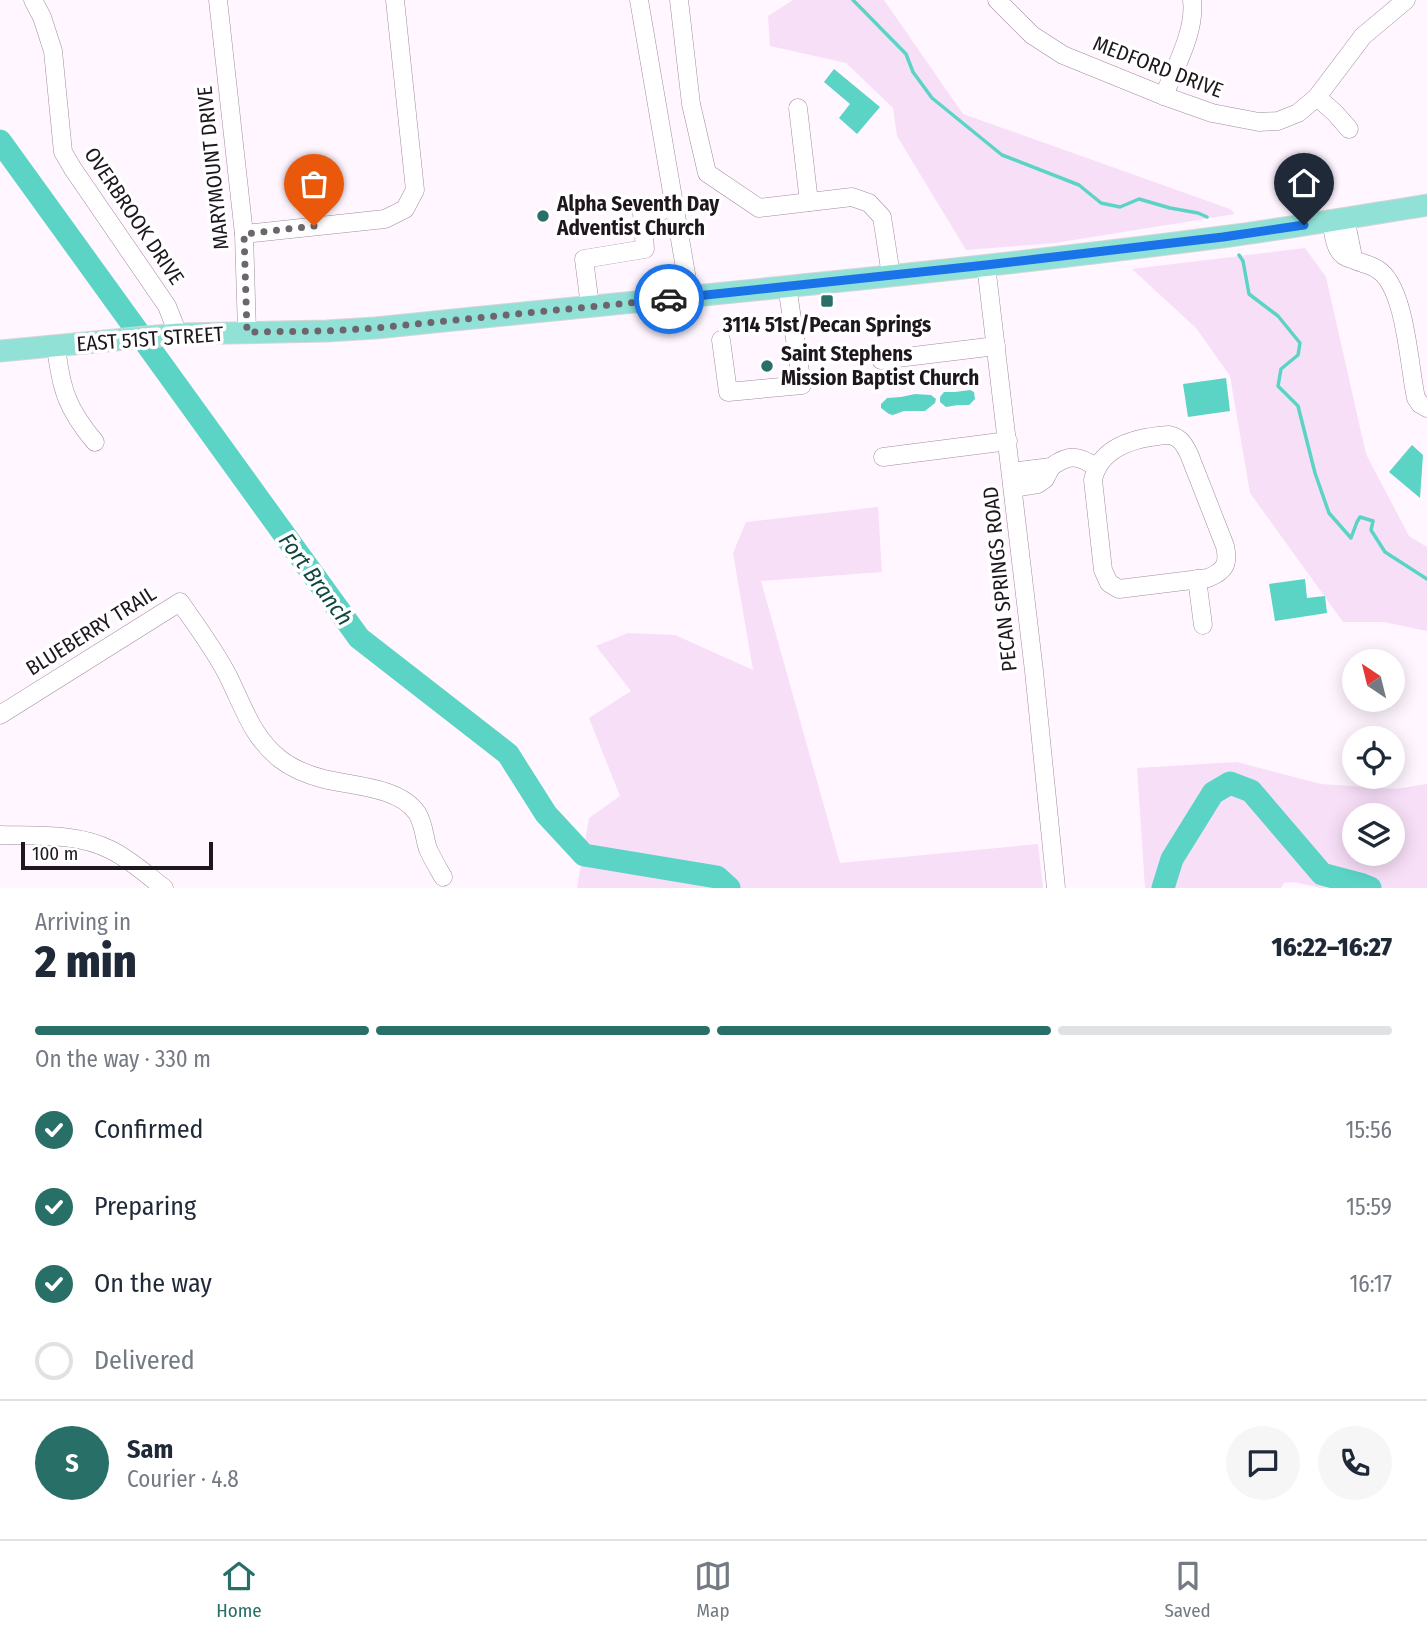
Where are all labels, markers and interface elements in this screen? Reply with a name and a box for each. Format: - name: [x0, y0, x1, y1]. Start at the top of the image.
- street label: MEDFORD DRIVE: [1089, 30, 1227, 104]
- street label: MARYMOUNT DRIVE: [191, 85, 235, 251]
- street label: OVERBROOK DRIVE: [79, 142, 190, 290]
- pin: [1274, 153, 1334, 225]
- pin: [284, 154, 344, 226]
- icon: home: [1285, 164, 1323, 202]
- icon: bag: [295, 165, 333, 203]
- place label: Alpha Seventh Day Adventist Church: [556, 191, 720, 241]
- marker: Alpha Seventh Day Adventist Church: [535, 208, 551, 224]
- courier: [634, 264, 704, 334]
- icon: car: [650, 280, 688, 318]
- marker: 3114 51st/Pecan Springs: [819, 293, 835, 309]
- place label: 3114 51st/Pecan Springs: [722, 312, 931, 338]
- street label: EAST 51ST STREET: [76, 321, 225, 357]
- place label: Saint Stephens Mission Baptist Church: [781, 341, 979, 391]
- marker: Saint Stephens Mission Baptist Church: [759, 358, 775, 374]
- street label: PECAN SPRINGS ROAD: [977, 485, 1023, 673]
- water label: Fort Branch: [273, 527, 359, 631]
- street label: BLUEBERRY TRAIL: [21, 580, 161, 681]
- north arrow: [1342, 649, 1405, 712]
- map controls: [1342, 649, 1405, 866]
- button: locate: [1342, 726, 1405, 789]
- button: layers: [1342, 803, 1405, 866]
- scale bar: [21, 839, 214, 871]
- text: 100 m: [32, 842, 78, 865]
- text: Arriving in: [35, 908, 131, 936]
- text: 16:22–16:27: [1271, 932, 1392, 963]
- text: 2 min: [35, 934, 137, 989]
- text: On the way · 330 m: [35, 1045, 211, 1073]
- icon: check: [35, 1111, 73, 1149]
- text: Confirmed: [94, 1114, 204, 1145]
- text: 15:56: [1346, 1116, 1392, 1144]
- icon: check: [35, 1188, 73, 1226]
- text: Preparing: [94, 1191, 196, 1222]
- text: 15:59: [1346, 1193, 1392, 1221]
- icon: check: [35, 1265, 73, 1303]
- text: On the way: [94, 1268, 212, 1299]
- text: 16:17: [1349, 1270, 1392, 1298]
- text: Delivered: [94, 1345, 195, 1376]
- button: chat: [1226, 1426, 1300, 1500]
- button: phone: [1318, 1426, 1392, 1500]
- text: Sam: [127, 1434, 173, 1465]
- text: S: [65, 1448, 79, 1479]
- text: Courier · 4.8: [127, 1465, 239, 1493]
- tab: Home: [216, 1557, 262, 1622]
- tab: Map: [694, 1557, 732, 1622]
- tab: Saved: [1164, 1557, 1211, 1622]

